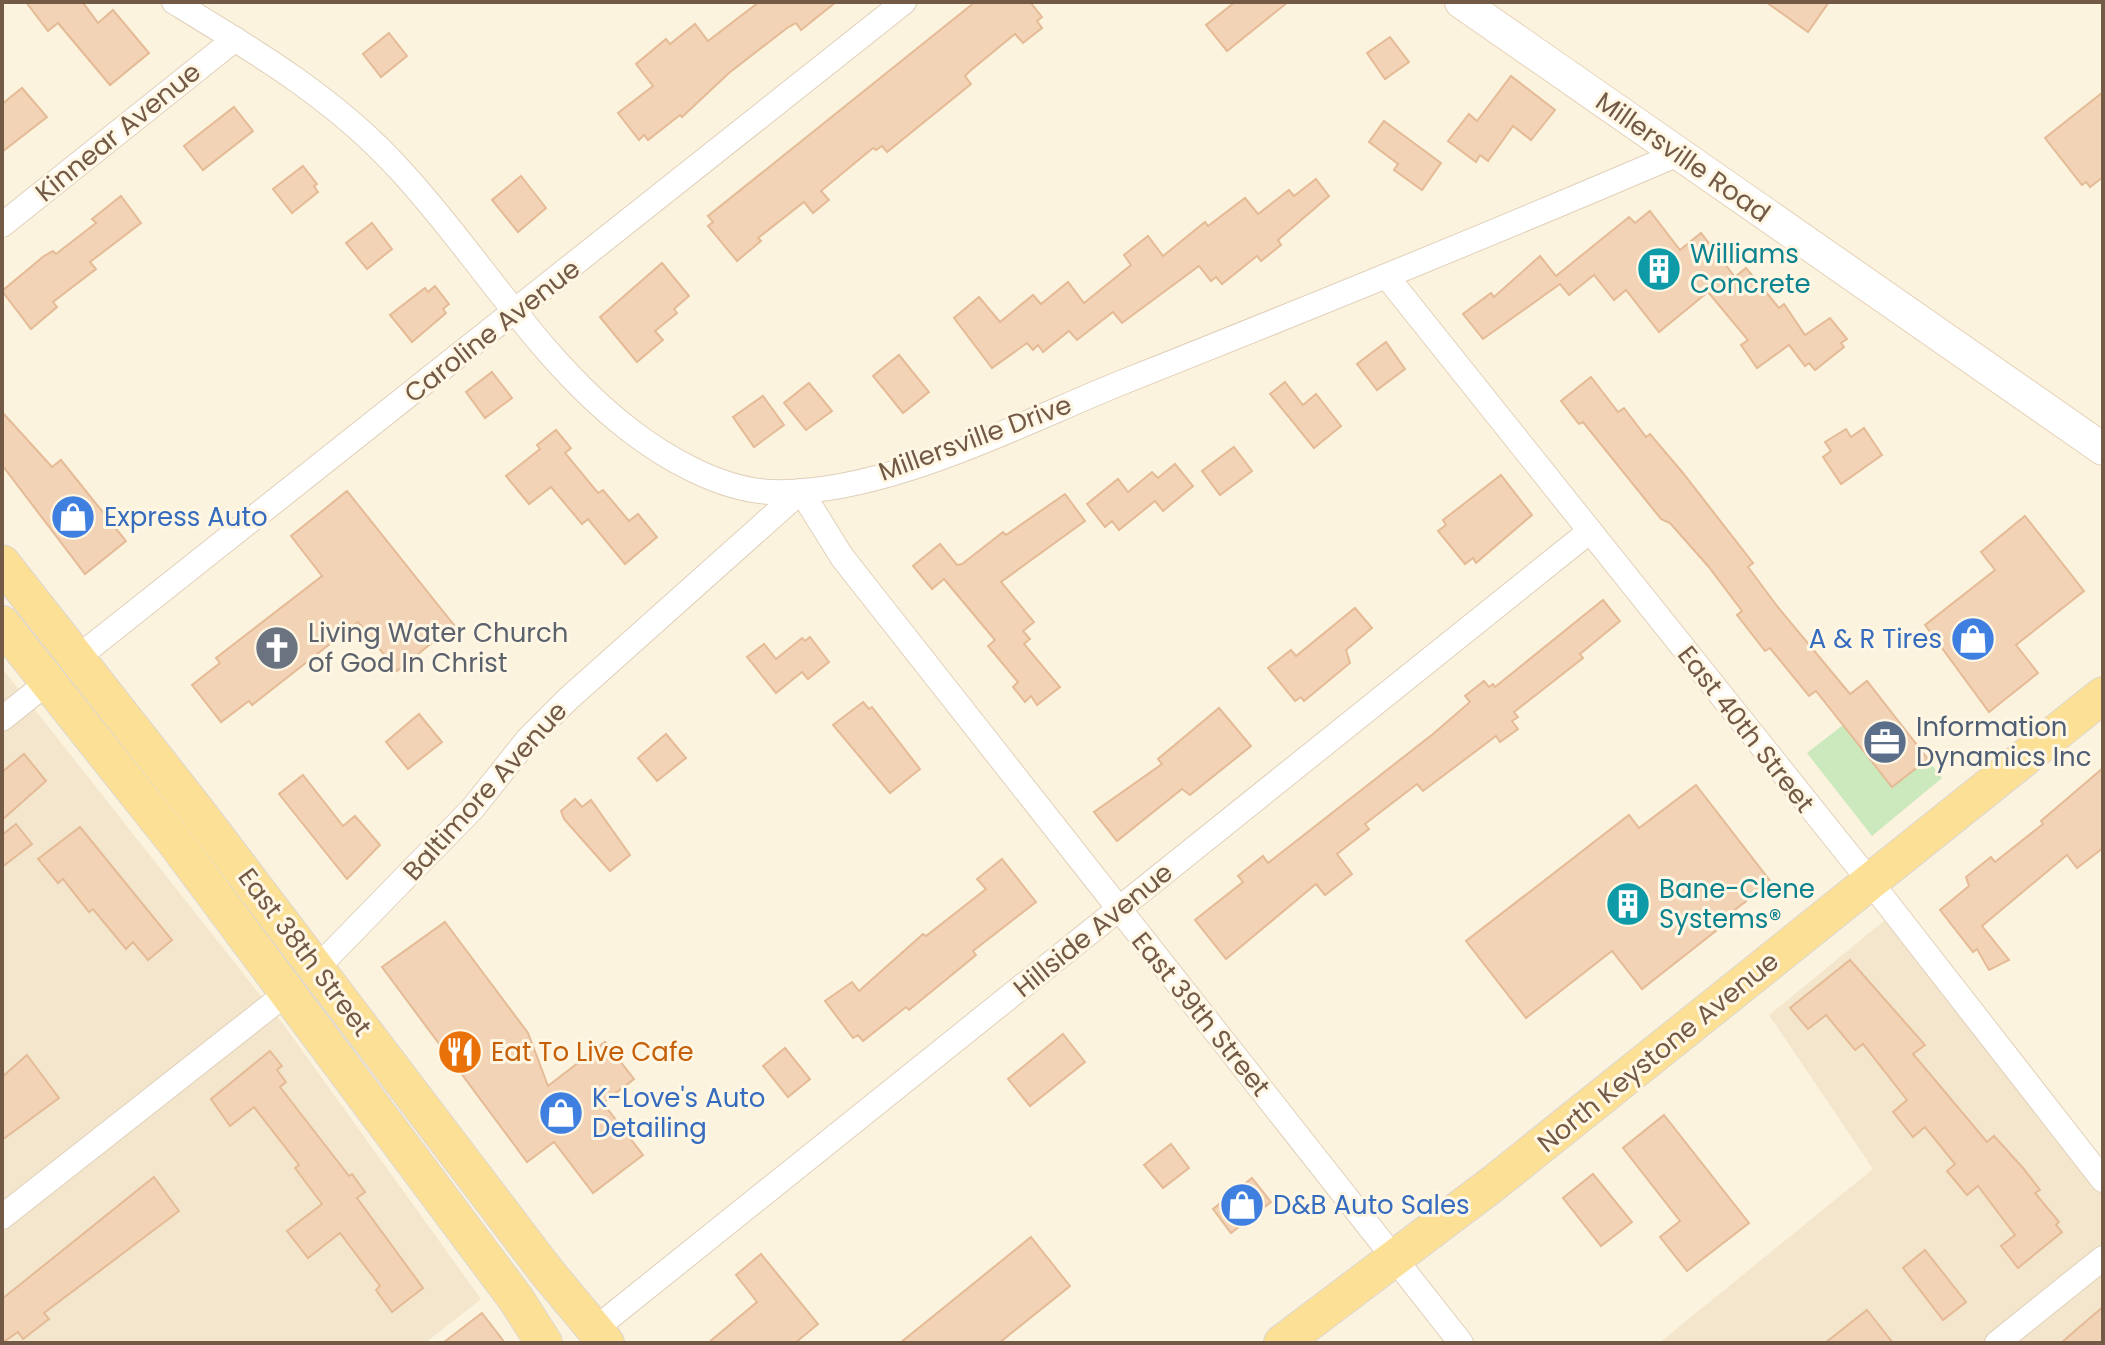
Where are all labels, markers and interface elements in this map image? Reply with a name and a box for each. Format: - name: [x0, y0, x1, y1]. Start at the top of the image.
- street label: Kinnear Avenue: [28, 54, 208, 210]
- street label: Millersville Road: [1589, 83, 1777, 231]
- place label: Williams Concrete: [1690, 236, 1811, 302]
- building icon: Williams Concrete: [1635, 245, 1683, 293]
- street label: Caroline Avenue: [397, 251, 587, 411]
- street label: Millersville Drive: [873, 386, 1077, 490]
- shop icon: Express Auto: [49, 493, 97, 541]
- place label: Express Auto: [104, 499, 268, 535]
- place label: Living Water Church of God In Christ: [308, 615, 568, 681]
- shop icon: A & R Tires: [1949, 615, 1997, 663]
- place label: A & R Tires: [1809, 621, 1942, 657]
- church icon: Living Water Church of God In Christ: [253, 624, 301, 672]
- street label: East 40th Street: [1669, 638, 1823, 820]
- street label: Baltimore Avenue: [395, 694, 575, 888]
- place label: Information Dynamics Inc: [1916, 709, 2092, 775]
- office icon: Information Dynamics Inc: [1861, 718, 1909, 766]
- street label: Hillside Avenue: [1006, 855, 1180, 1005]
- street label: East 38th Street: [230, 861, 380, 1043]
- place label: Bane-Clene Systems®: [1659, 871, 1815, 937]
- building icon: Bane-Clene Systems®: [1604, 880, 1652, 928]
- street label: East 39th Street: [1124, 924, 1278, 1104]
- street label: North Keystone Avenue: [1530, 943, 1786, 1161]
- restaurant icon: Eat To Live Cafe: [436, 1028, 484, 1076]
- place label: Eat To Live Cafe: [491, 1034, 694, 1070]
- place label: K-Love's Auto Detailing: [592, 1080, 765, 1146]
- shop icon: K-Love's Auto Detailing: [537, 1089, 585, 1137]
- shop icon: D&B Auto Sales: [1218, 1181, 1266, 1229]
- place label: D&B Auto Sales: [1273, 1187, 1470, 1223]

